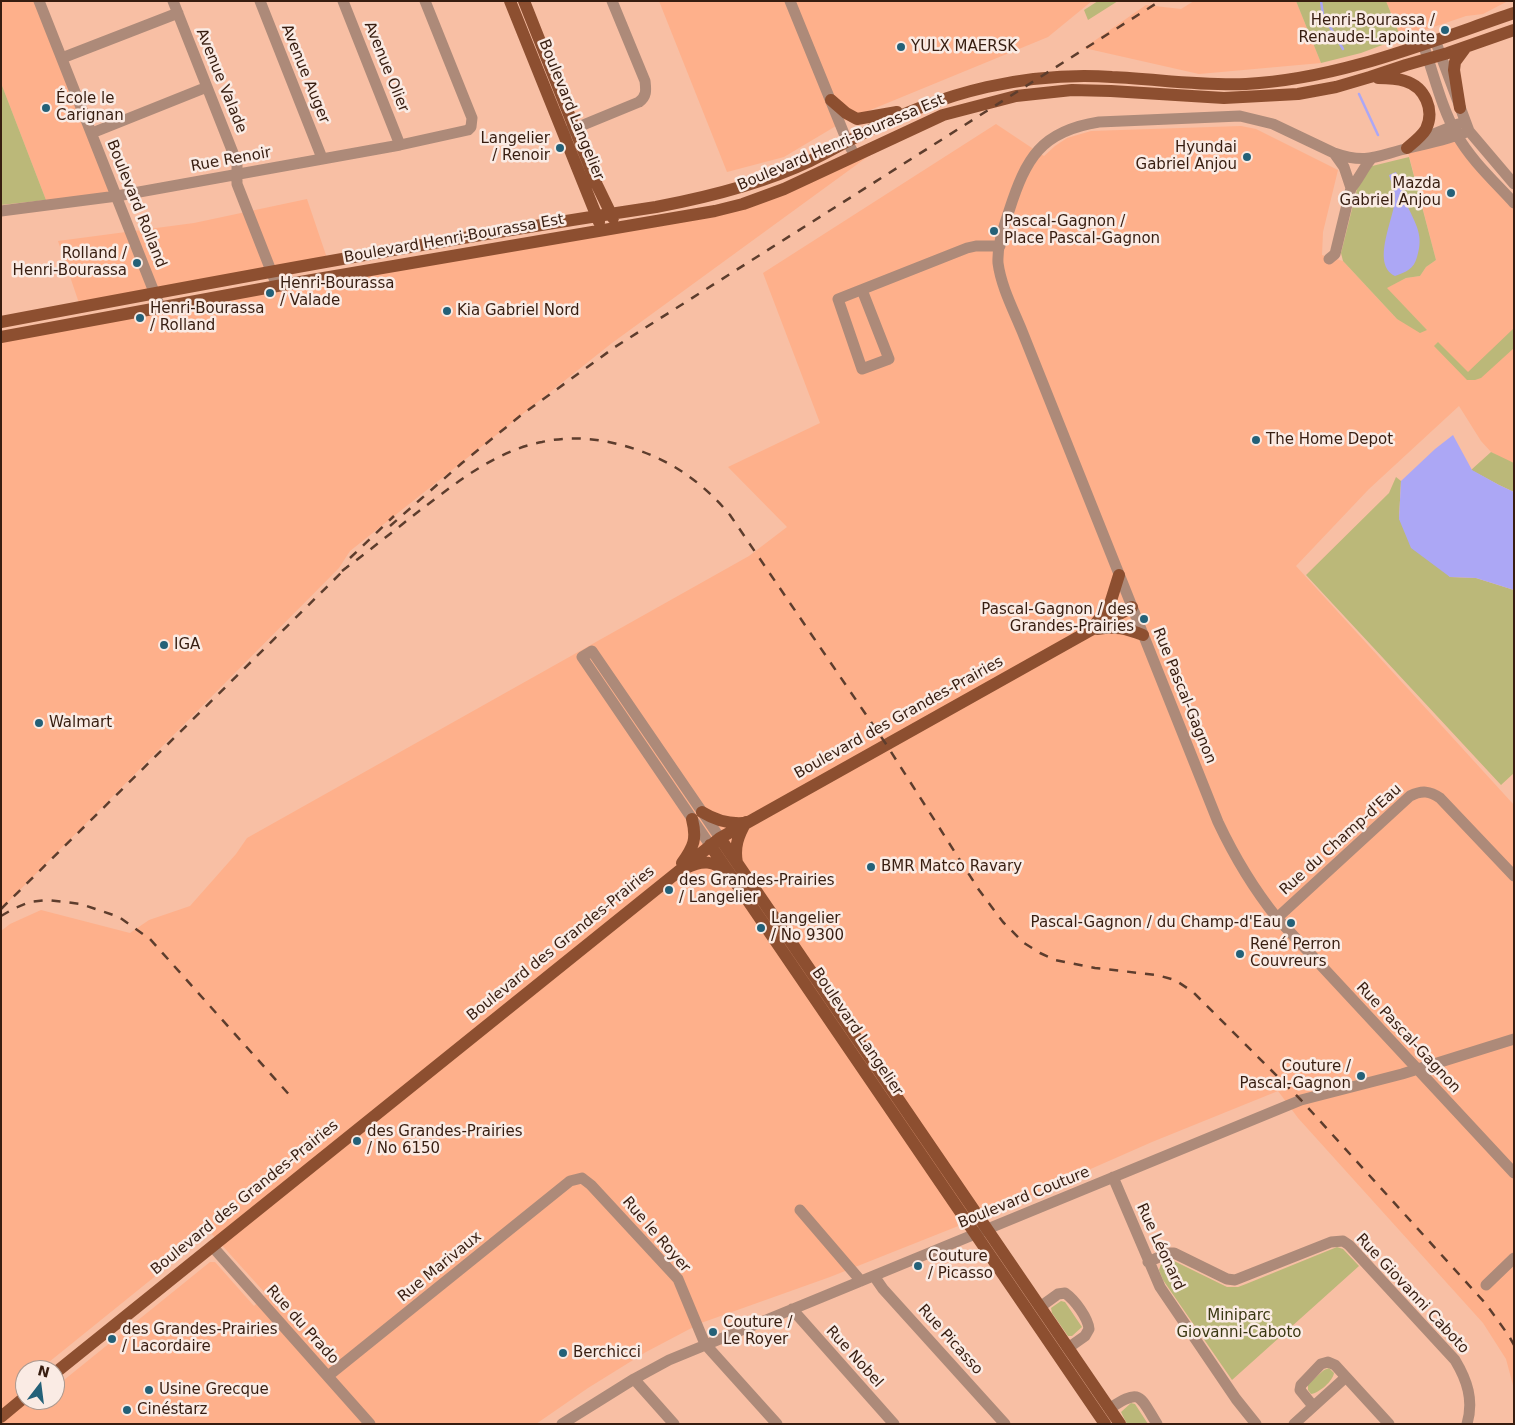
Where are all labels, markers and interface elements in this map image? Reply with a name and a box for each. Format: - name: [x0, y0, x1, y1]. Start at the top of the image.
- place label: Henri-Bourassa / Renaude-Lapointe: [1299, 12, 1435, 47]
- street label: Avenue Olier: [360, 19, 412, 115]
- street label: Avenue Auger: [277, 22, 333, 126]
- marker: Henri-Bourassa / Renaude-Lapointe: [1439, 24, 1451, 36]
- street label: Avenue Valade: [192, 26, 250, 136]
- street label: Boulevard Langelier: [535, 37, 607, 183]
- place label: YULX MAERSK: [911, 38, 1017, 56]
- marker: YULX MAERSK: [895, 41, 907, 53]
- place label: École le Carignan: [56, 90, 124, 125]
- street label: Boulevard Henri-Bourassa Est: [735, 91, 947, 195]
- marker: École le Carignan: [40, 102, 52, 114]
- place label: Langelier / Renoir: [480, 130, 550, 165]
- street label: Boulevard Rolland: [102, 138, 170, 270]
- place label: Hyundai Gabriel Anjou: [1136, 139, 1237, 174]
- marker: Langelier / Renoir: [554, 142, 566, 154]
- street label: Rue Renoir: [189, 144, 273, 176]
- marker: Hyundai Gabriel Anjou: [1241, 151, 1253, 163]
- place label: Mazda Gabriel Anjou: [1340, 175, 1441, 210]
- marker: Mazda Gabriel Anjou: [1445, 187, 1457, 199]
- street label: Boulevard Henri-Bourassa Est: [343, 211, 565, 267]
- place label: Pascal-Gagnon / Place Pascal-Gagnon: [1004, 213, 1160, 248]
- marker: Pascal-Gagnon / Place Pascal-Gagnon: [988, 225, 1000, 237]
- place label: Rolland / Henri-Bourassa: [13, 245, 127, 280]
- marker: Rolland / Henri-Bourassa: [131, 257, 143, 269]
- place label: Henri-Bourassa / Valade: [280, 275, 394, 310]
- marker: Henri-Bourassa / Valade: [264, 287, 276, 299]
- place label: Henri-Bourassa / Rolland: [150, 300, 264, 335]
- place label: Kia Gabriel Nord: [457, 302, 580, 320]
- marker: Kia Gabriel Nord: [441, 305, 453, 317]
- marker: Henri-Bourassa / Rolland: [134, 312, 146, 324]
- place label: The Home Depot: [1266, 431, 1393, 449]
- marker: The Home Depot: [1250, 434, 1262, 446]
- place label: Pascal-Gagnon / des Grandes-Prairies: [981, 601, 1134, 636]
- marker: Pascal-Gagnon / des Grandes-Prairies: [1138, 613, 1150, 625]
- street label: Rue Pascal-Gagnon: [1149, 626, 1219, 766]
- place label: IGA: [174, 636, 200, 654]
- marker: IGA: [158, 639, 170, 651]
- street label: Boulevard des Grandes-Prairies: [791, 653, 1007, 783]
- place label: Walmart: [49, 714, 112, 732]
- marker: Walmart: [33, 717, 45, 729]
- street label: Rue du Champ-d'Eau: [1276, 781, 1406, 899]
- place label: BMR Matco Ravary: [881, 858, 1022, 876]
- marker: BMR Matco Ravary: [865, 861, 877, 873]
- street label: Boulevard des Grandes-Prairies: [464, 863, 658, 1025]
- place label: des Grandes-Prairies / Langelier: [679, 872, 834, 907]
- marker: des Grandes-Prairies / Langelier: [663, 884, 675, 896]
- place label: Langelier / No 9300: [771, 910, 844, 945]
- place label: Pascal-Gagnon / du Champ-d'Eau: [1031, 914, 1281, 932]
- marker: Pascal-Gagnon / du Champ-d'Eau: [1285, 917, 1297, 929]
- marker: Langelier / No 9300: [755, 922, 767, 934]
- place label: René Perron Couvreurs: [1250, 936, 1341, 971]
- marker: René Perron Couvreurs: [1234, 948, 1246, 960]
- street label: Boulevard Langelier: [808, 965, 906, 1099]
- street label: Rue Pascal-Gagnon: [1352, 979, 1464, 1097]
- place label: Couture / Pascal-Gagnon: [1240, 1058, 1351, 1093]
- marker: Couture / Pascal-Gagnon: [1355, 1070, 1367, 1082]
- street label: Boulevard des Grandes-Prairies: [148, 1117, 342, 1279]
- place label: des Grandes-Prairies / No 6150: [367, 1123, 522, 1158]
- marker: des Grandes-Prairies / No 6150: [351, 1135, 363, 1147]
- street label: Boulevard Couture: [956, 1163, 1092, 1233]
- street label: Rue le Royer: [618, 1193, 694, 1277]
- street label: Rue Léonard: [1132, 1201, 1188, 1293]
- street label: Rue Marivaux: [395, 1228, 485, 1306]
- street label: Rue Giovanni Caboto: [1352, 1230, 1472, 1358]
- place label: Couture / Picasso: [928, 1248, 993, 1283]
- marker: Couture / Picasso: [912, 1260, 924, 1272]
- street label: Rue du Prado: [262, 1282, 342, 1368]
- street label: Rue Picasso: [914, 1301, 986, 1379]
- park label: Miniparc Giovanni-Caboto: [1176, 1307, 1302, 1342]
- place label: Couture / Le Royer: [723, 1314, 792, 1349]
- place label: des Grandes-Prairies / Lacordaire: [122, 1321, 277, 1356]
- street label: Rue Nobel: [822, 1323, 886, 1391]
- marker: Couture / Le Royer: [707, 1326, 719, 1338]
- marker: des Grandes-Prairies / Lacordaire: [106, 1333, 118, 1345]
- place label: Berchicci: [573, 1344, 641, 1362]
- marker: Berchicci: [557, 1347, 569, 1359]
- north arrow: [15, 1360, 65, 1410]
- text: N: [36, 1362, 51, 1381]
- place label: Usine Grecque: [159, 1381, 269, 1399]
- marker: Usine Grecque: [143, 1384, 155, 1396]
- place label: Cinéstarz: [137, 1401, 207, 1419]
- marker: Cinéstarz: [121, 1404, 133, 1416]

